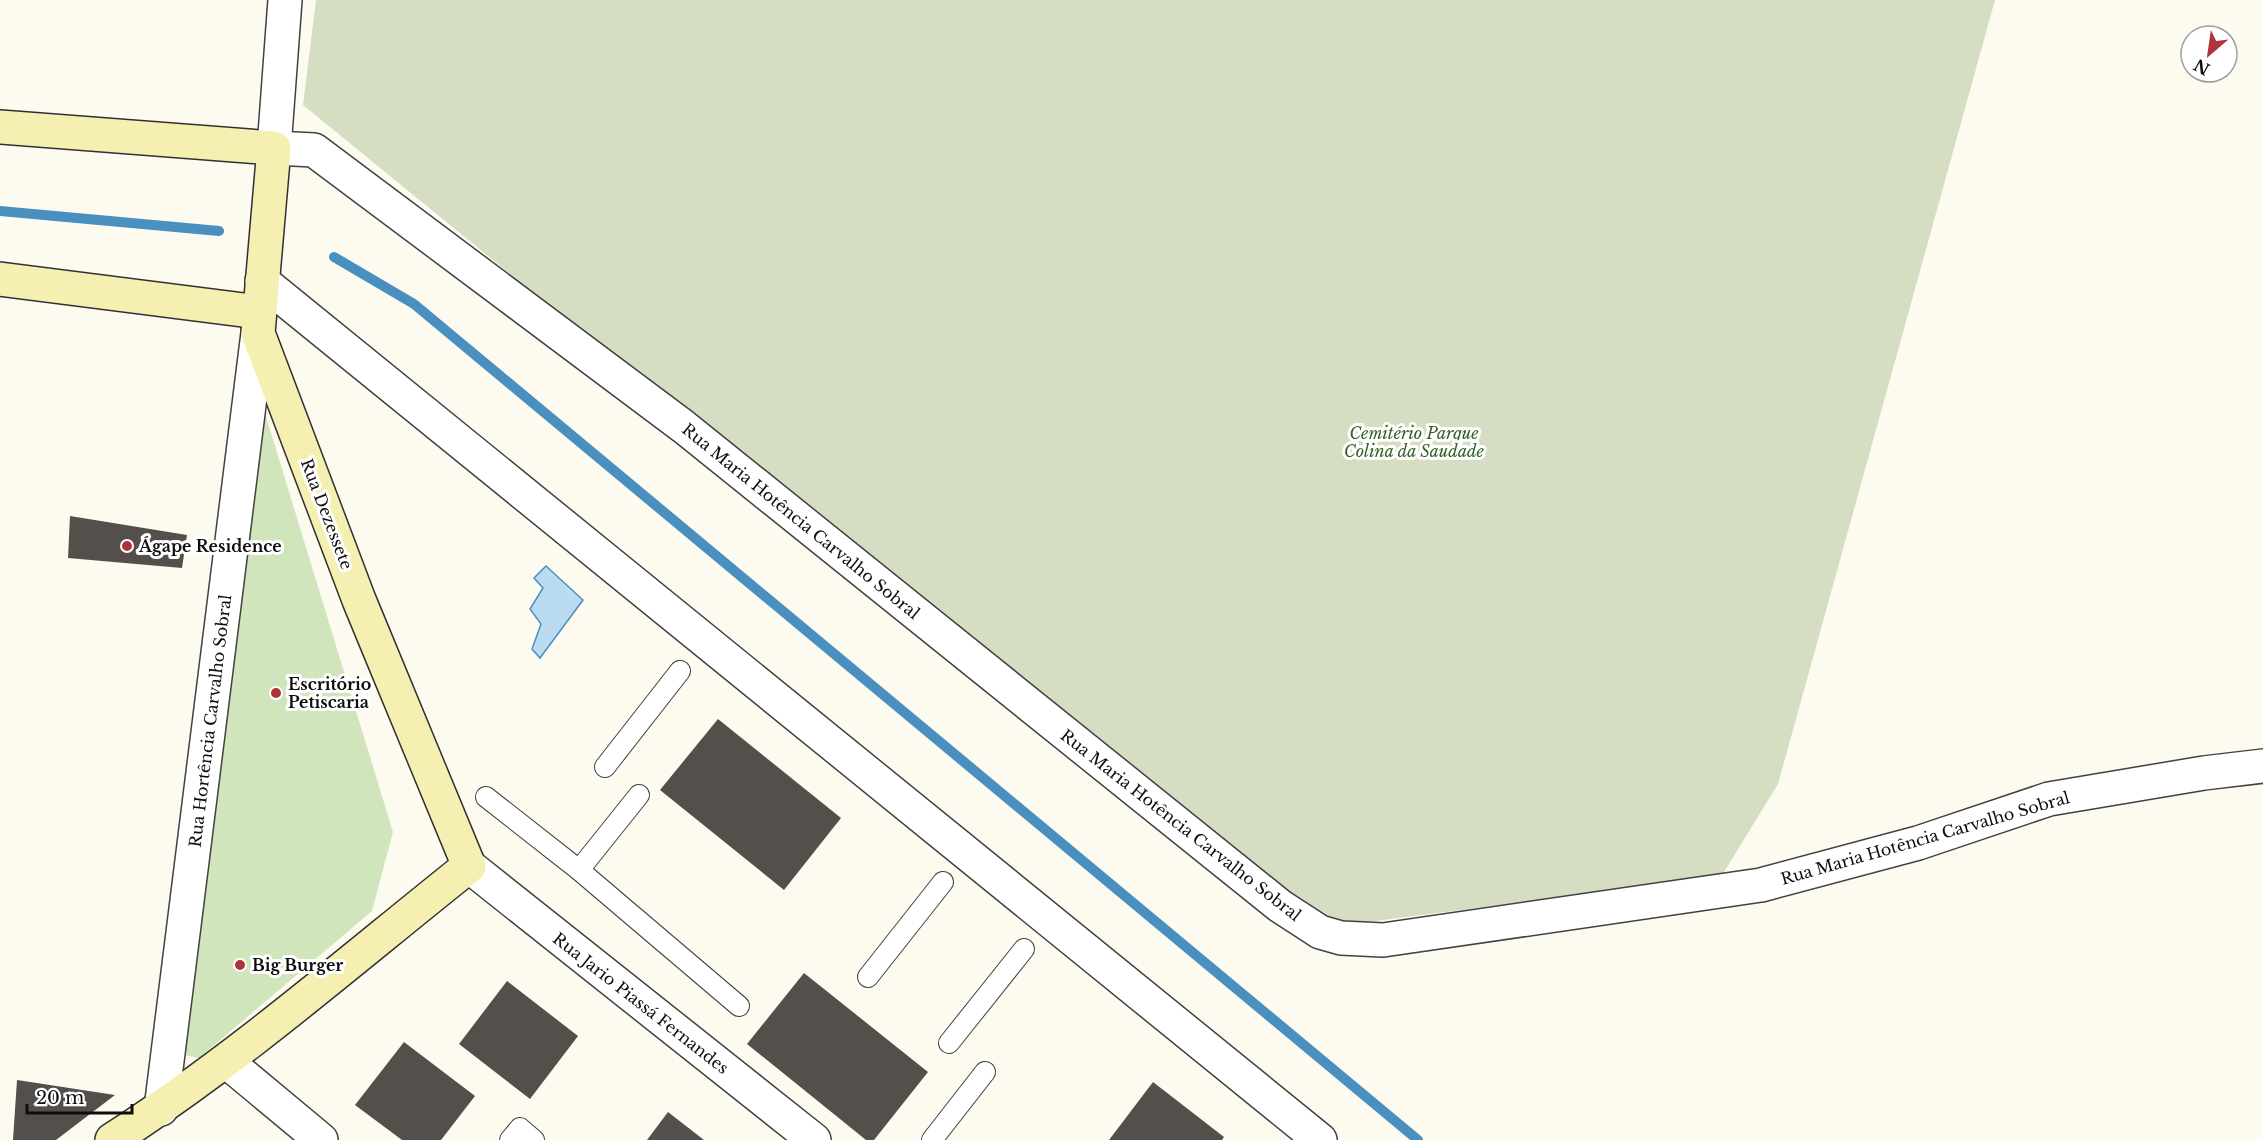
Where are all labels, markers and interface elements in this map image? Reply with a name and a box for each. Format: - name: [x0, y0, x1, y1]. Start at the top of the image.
- north arrow: [2179, 24, 2239, 84]
- text: N: [2190, 55, 2213, 80]
- street label: Rua Maria Hotência Carvalho Sobral: [678, 419, 924, 623]
- park label: Cemitério Parque Colina da Saudade: [1344, 423, 1485, 461]
- street label: Rua Dezessete: [297, 456, 357, 572]
- place label: Ágape Residence: [138, 536, 282, 556]
- marker: Ágape Residence: [120, 539, 134, 553]
- street label: Rua Hortência Carvalho Sobral: [185, 593, 235, 849]
- place label: Escritório Petiscaria: [288, 674, 371, 712]
- marker: Escritório Petiscaria: [269, 686, 283, 700]
- street label: Rua Maria Hotência Carvalho Sobral: [1057, 725, 1305, 925]
- street label: Rua Maria Hotência Carvalho Sobral: [1778, 787, 2072, 889]
- street label: Rua Jario Piassá Fernandes: [549, 928, 733, 1078]
- place label: Big Burger: [252, 955, 343, 975]
- marker: Big Burger: [233, 958, 247, 972]
- scale bar: [27, 1077, 132, 1115]
- text: 20 m: [36, 1087, 84, 1109]

